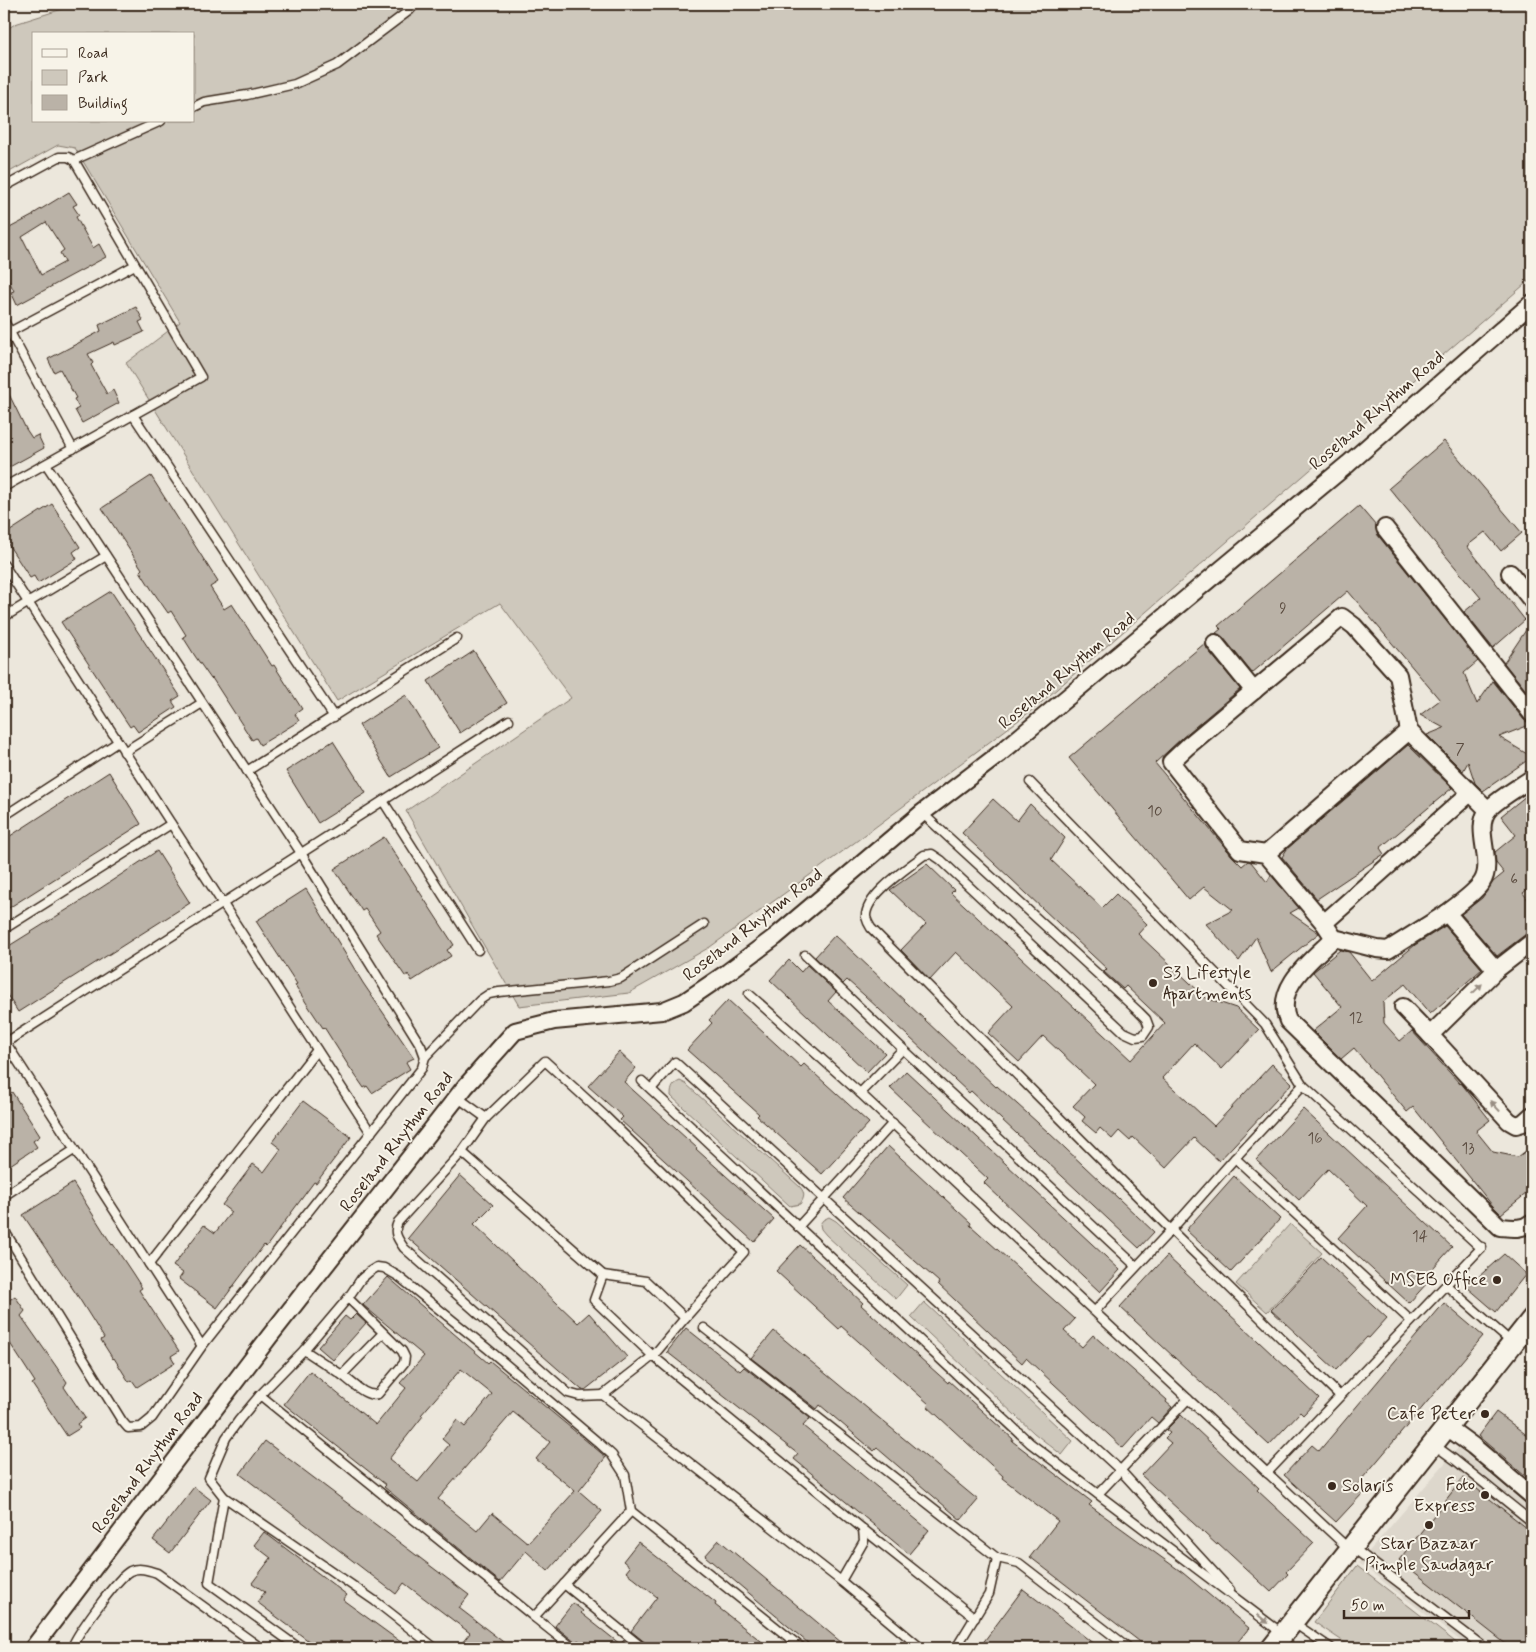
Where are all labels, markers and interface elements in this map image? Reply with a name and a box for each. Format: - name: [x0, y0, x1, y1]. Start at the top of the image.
- legend: [32, 32, 195, 122]
- text: Road: [78, 44, 108, 64]
- text: Park: [78, 68, 108, 88]
- text: Building: [78, 94, 128, 115]
- street label: Roseland Rhythm Road: [1304, 346, 1450, 476]
- house number: 9: [1279, 599, 1287, 619]
- street label: Roseland Rhythm Road: [993, 607, 1141, 735]
- house number: 7: [1455, 740, 1465, 760]
- house number: 10: [1147, 802, 1163, 822]
- street label: Roseland Rhythm Road: [678, 863, 828, 987]
- house number: 6: [1510, 870, 1518, 890]
- place label: S3 Lifestyle Apartments: [1163, 961, 1252, 1007]
- marker: S3 Lifestyle Apartments: [1147, 977, 1159, 989]
- one-way arrow: [1471, 983, 1483, 995]
- house number: 12: [1349, 1009, 1363, 1029]
- street label: Roseland Rhythm Road: [335, 1067, 459, 1217]
- one-way arrow: [1489, 1100, 1501, 1112]
- house number: 16: [1307, 1129, 1323, 1149]
- house number: 13: [1461, 1139, 1475, 1159]
- house number: 14: [1412, 1227, 1428, 1247]
- place label: MSEB Office: [1390, 1268, 1487, 1292]
- marker: MSEB Office: [1491, 1274, 1503, 1286]
- street label: Roseland Rhythm Road: [87, 1387, 209, 1539]
- place label: Cafe Peter: [1387, 1402, 1476, 1426]
- marker: Cafe Peter: [1479, 1408, 1491, 1420]
- place label: Foto Express: [1414, 1473, 1475, 1518]
- place label: Solaris: [1342, 1474, 1393, 1498]
- marker: Solaris: [1326, 1480, 1338, 1492]
- marker: Foto Express: [1479, 1489, 1491, 1501]
- marker: Star Bazaar Pimple Saudagar: [1423, 1519, 1435, 1531]
- place label: Star Bazaar Pimple Saudagar: [1365, 1532, 1494, 1577]
- scale bar: [1344, 1587, 1468, 1619]
- text: 50 m: [1351, 1596, 1385, 1616]
- one-way arrow: [1256, 1614, 1269, 1625]

